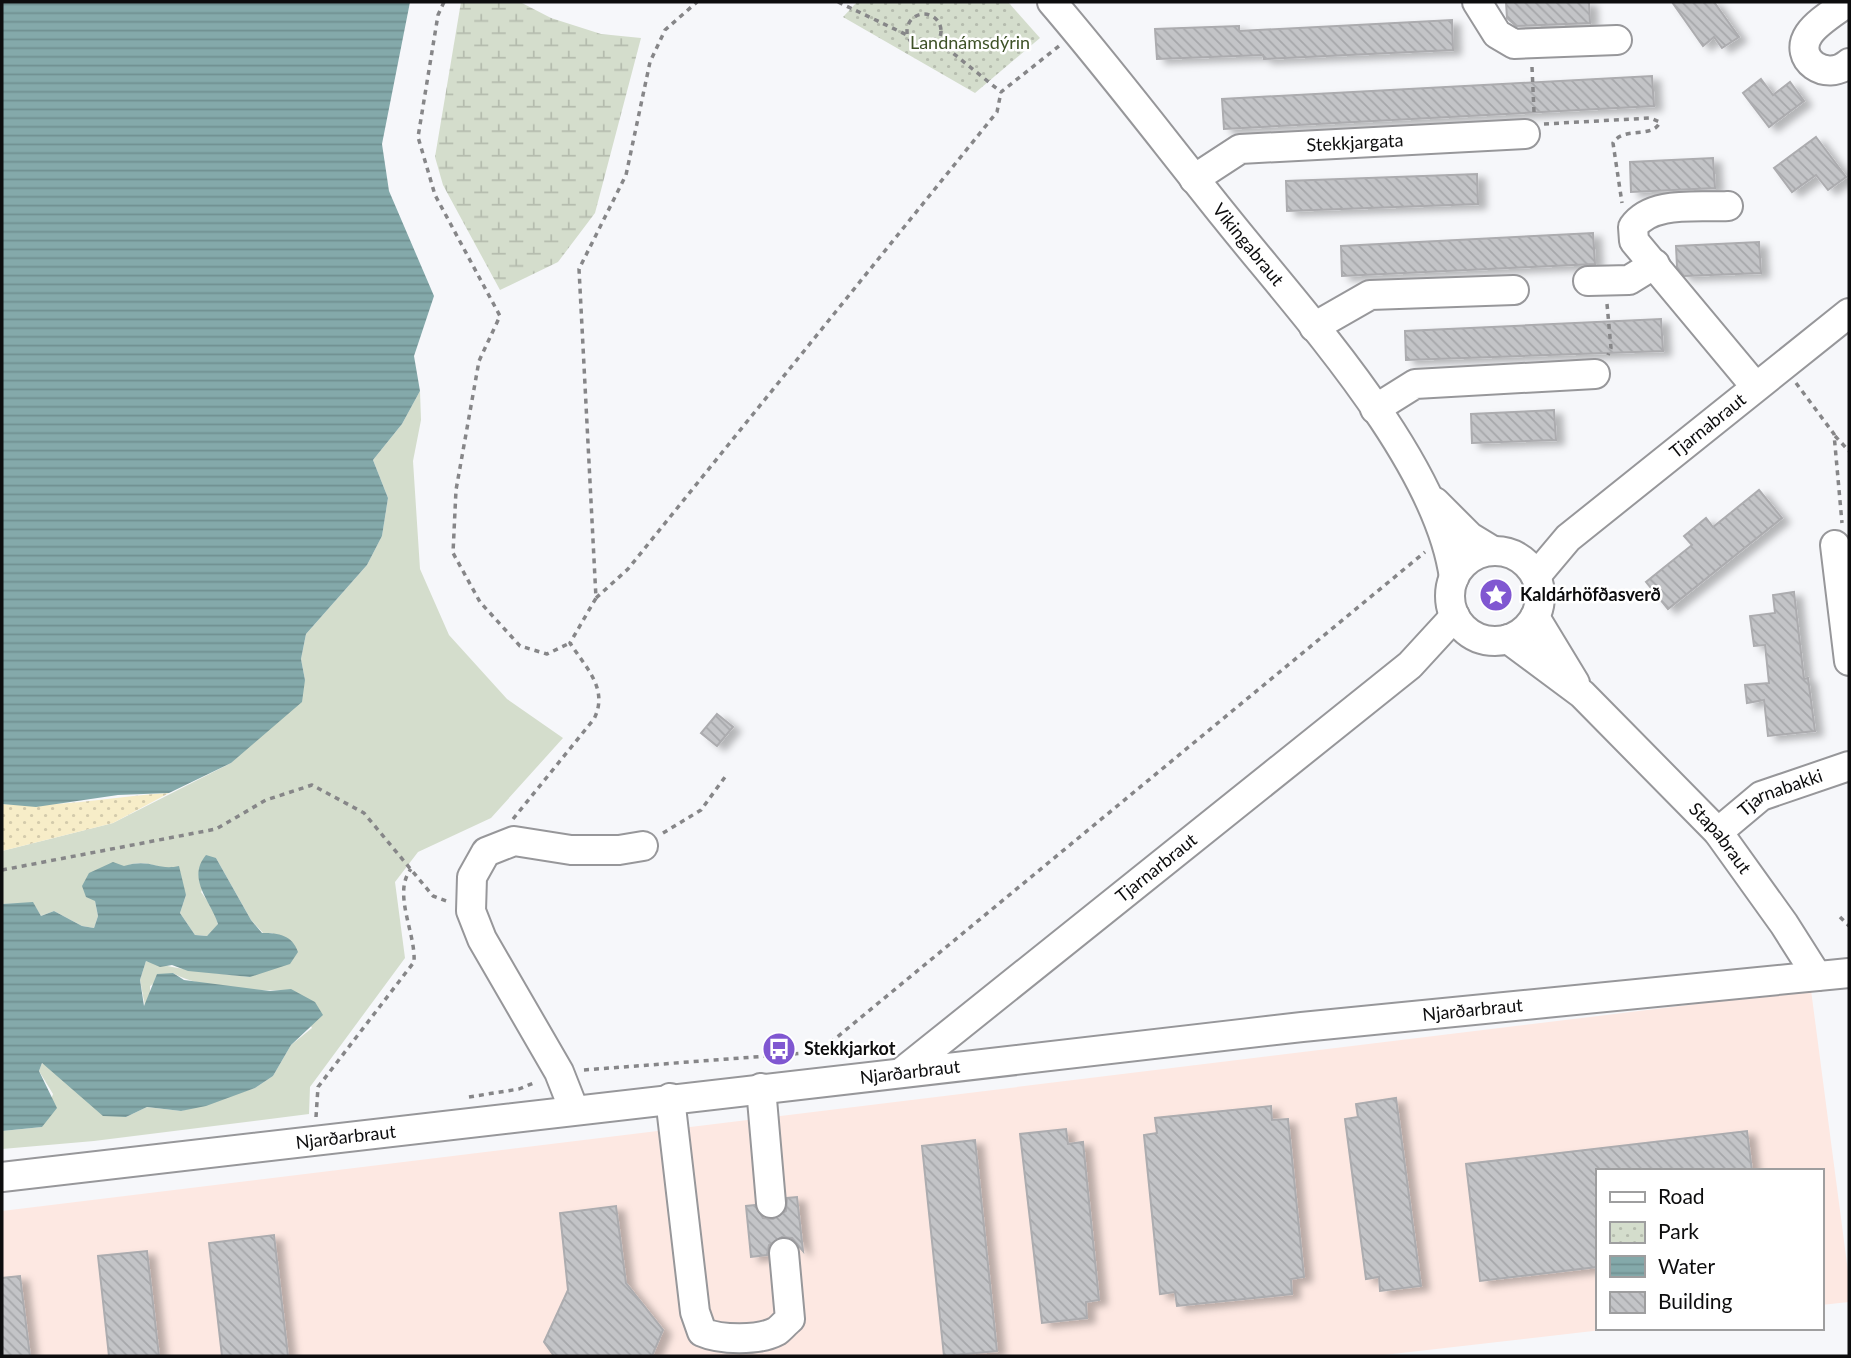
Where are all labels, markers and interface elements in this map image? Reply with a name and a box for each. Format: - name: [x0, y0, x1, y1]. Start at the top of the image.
- park label: Landnámsdýrin: [910, 31, 1030, 53]
- street label: Stekkjargata: [1306, 128, 1404, 155]
- street label: Vikingabraut: [1208, 198, 1289, 290]
- street label: Tjarnabraut: [1665, 388, 1750, 462]
- place icon: Kaldárhöfðasverð: [1477, 576, 1515, 614]
- place label: Kaldárhöfðasverð: [1520, 583, 1661, 605]
- street label: Tjarnabakki: [1733, 764, 1825, 821]
- street label: Stapabraut: [1685, 797, 1757, 878]
- street label: Tjarnarbraut: [1111, 828, 1201, 907]
- street label: Njarðarbraut: [1421, 993, 1524, 1025]
- bus stop icon: Stekkjarkot: [760, 1030, 798, 1068]
- place label: Stekkjarkot: [804, 1037, 896, 1059]
- street label: Njarðarbraut: [859, 1054, 962, 1088]
- street label: Njarðarbraut: [294, 1120, 397, 1153]
- legend: [1596, 1169, 1823, 1330]
- text: Road: [1658, 1183, 1705, 1208]
- text: Park: [1658, 1218, 1699, 1243]
- text: Water: [1658, 1253, 1715, 1278]
- text: Building: [1658, 1288, 1733, 1313]

